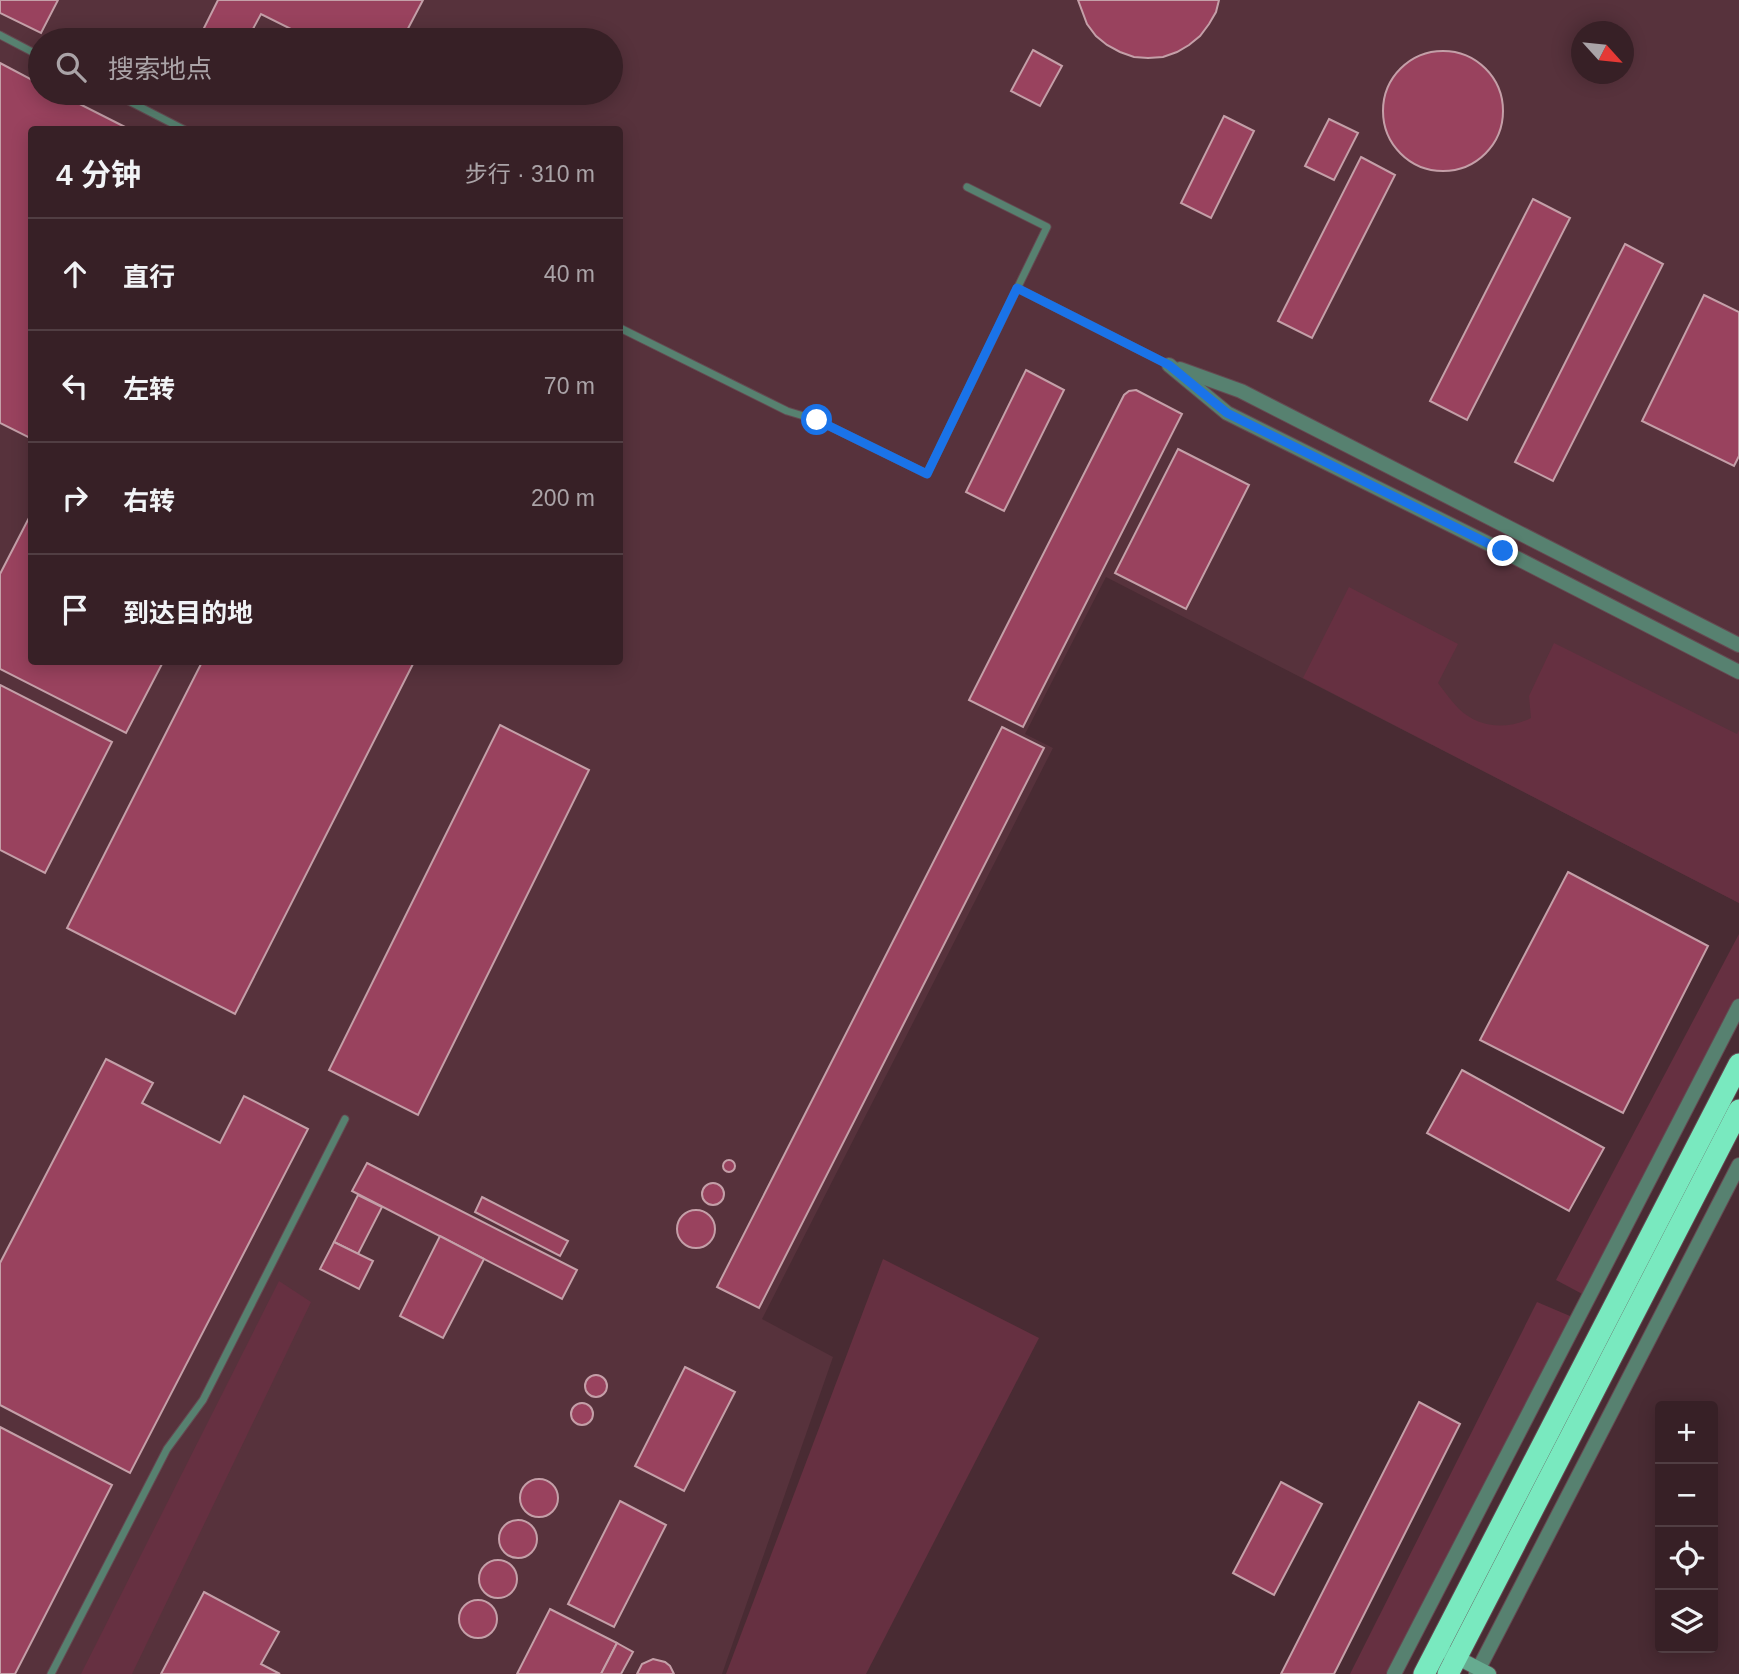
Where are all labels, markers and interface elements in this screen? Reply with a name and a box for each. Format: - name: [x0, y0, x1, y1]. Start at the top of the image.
- north arrow: [1571, 21, 1634, 84]
- search box: [28, 28, 623, 105]
- icon: search: [52, 48, 90, 86]
- text: 搜索地点: [108, 54, 212, 84]
- text: 4 分钟: [56, 158, 141, 191]
- text: 步行 · 310 m: [465, 161, 595, 187]
- icon: ahead: [56, 255, 94, 293]
- text: 40 m: [544, 261, 595, 287]
- text: 直行: [123, 262, 175, 292]
- icon: left: [56, 367, 94, 405]
- text: 70 m: [544, 373, 595, 399]
- text: 左转: [123, 374, 175, 404]
- route start: [801, 404, 832, 435]
- icon: right: [56, 479, 94, 517]
- text: 200 m: [531, 485, 595, 511]
- text: 右转: [123, 486, 175, 516]
- route end: [1487, 535, 1518, 566]
- icon: arrive: [56, 591, 94, 629]
- text: 到达目的地: [123, 598, 253, 628]
- map controls: [1655, 1401, 1718, 1653]
- button: +: [1655, 1401, 1718, 1464]
- button: −: [1655, 1464, 1718, 1527]
- button: locate: [1655, 1527, 1718, 1590]
- button: layers: [1655, 1590, 1718, 1653]

